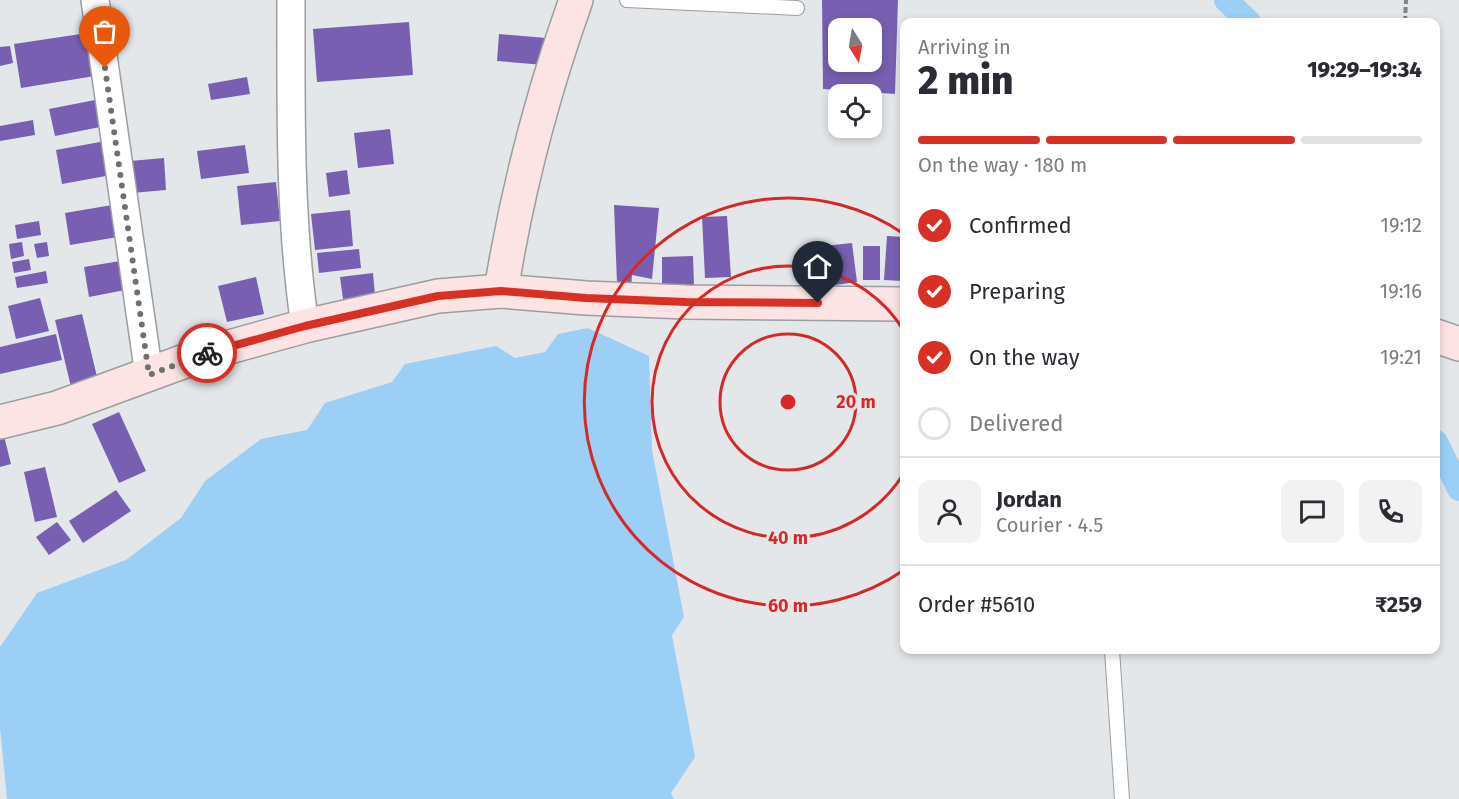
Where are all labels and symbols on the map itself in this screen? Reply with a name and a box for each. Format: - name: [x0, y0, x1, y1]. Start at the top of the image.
- pin: [79, 6, 130, 68]
- north arrow: [828, 18, 882, 72]
- pin: [792, 241, 843, 303]
- courier: [177, 323, 237, 383]
- text: 20 m: [836, 391, 876, 413]
- centre of rings: [778, 392, 798, 412]
- text: 40 m: [768, 527, 808, 549]
- text: 60 m: [768, 595, 808, 617]

